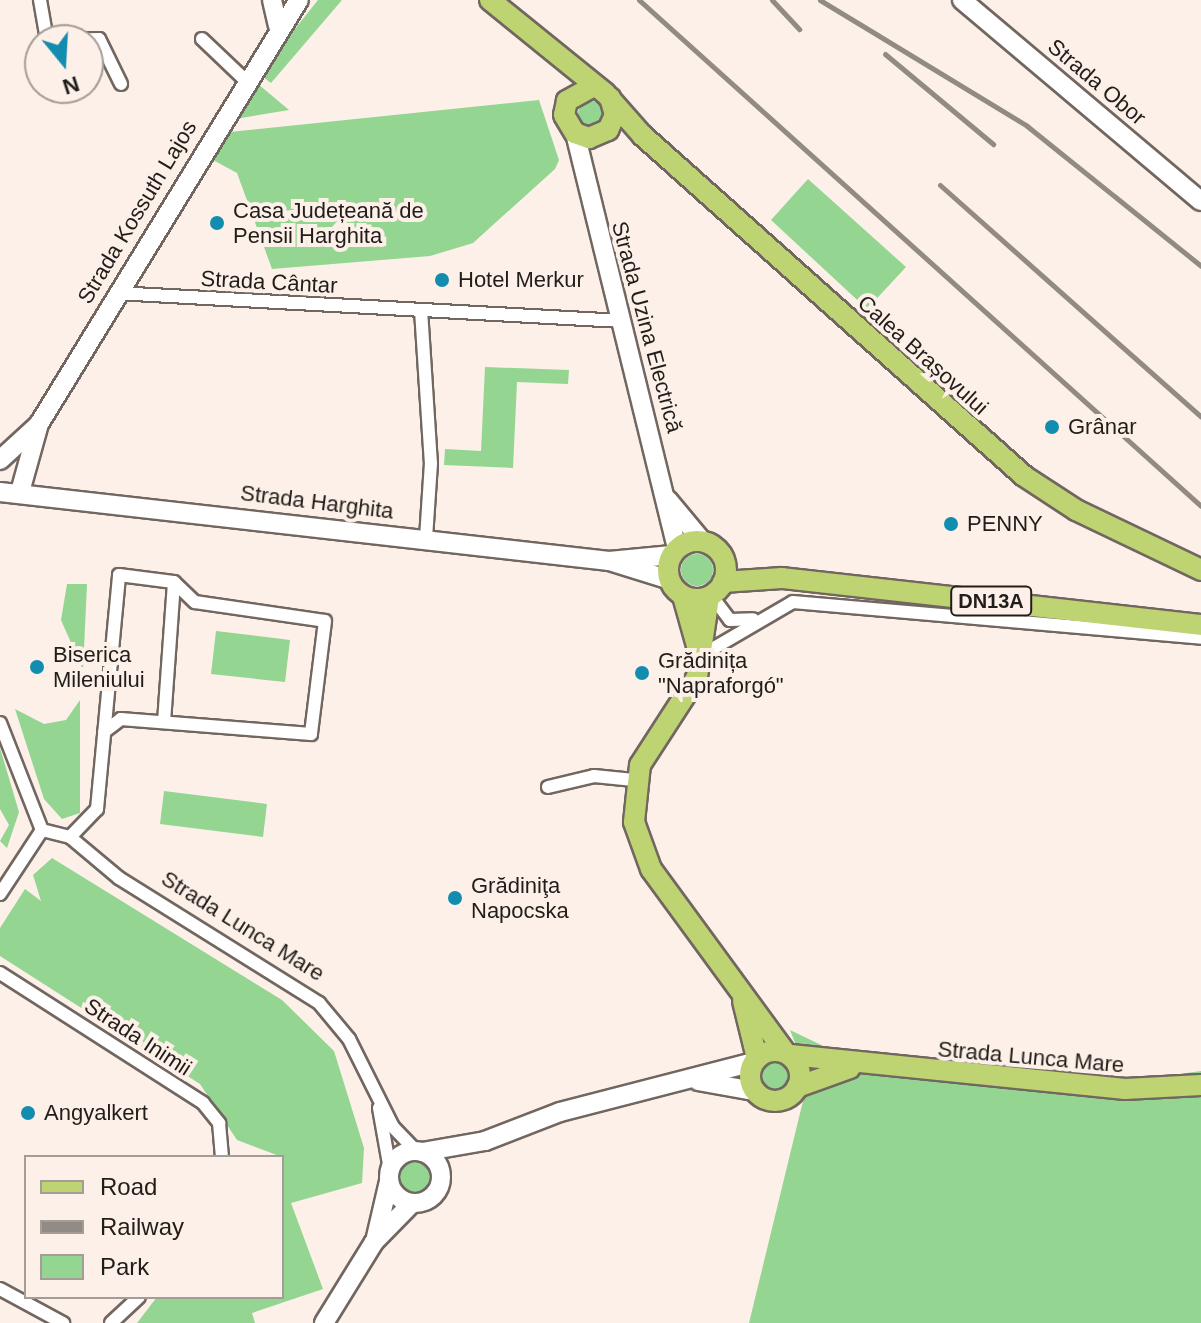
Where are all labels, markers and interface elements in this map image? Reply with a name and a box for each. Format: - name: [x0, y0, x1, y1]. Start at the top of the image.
- north arrow: [24, 24, 104, 104]
- street label: Strada Obor: [1043, 33, 1151, 131]
- text: N: [60, 71, 82, 100]
- street label: Strada Kossuth Lajos: [72, 116, 202, 308]
- place label: Casa Județeană de Pensii Harghita: [233, 197, 424, 248]
- marker: Casa Județeană de Pensii Harghita: [208, 214, 226, 232]
- street label: Strada Uzina Electrică: [606, 218, 688, 436]
- street label: Strada Cântar: [200, 265, 338, 299]
- place label: Hotel Merkur: [458, 267, 584, 293]
- marker: Hotel Merkur: [433, 271, 451, 289]
- street label: Calea Brașovului: [852, 290, 994, 420]
- place label: Grânar: [1068, 414, 1136, 440]
- marker: Grânar: [1043, 418, 1061, 436]
- street label: Strada Harghita: [239, 480, 395, 524]
- place label: PENNY: [967, 511, 1043, 537]
- marker: PENNY: [942, 515, 960, 533]
- road number: DN13A: [949, 585, 1033, 617]
- place label: Biserica Mileniului: [53, 641, 145, 692]
- place label: Grădinița "Napraforgó": [658, 647, 784, 698]
- marker: Biserica Mileniului: [28, 658, 46, 676]
- marker: Grădinița "Napraforgó": [633, 664, 651, 682]
- street label: Strada Lunca Mare: [157, 865, 329, 987]
- place label: Grădiniţa Napocska: [471, 872, 569, 924]
- marker: Grădiniţa Napocska: [446, 889, 464, 907]
- street label: Strada Inimii: [80, 993, 196, 1081]
- street label: Strada Lunca Mare: [937, 1036, 1125, 1078]
- place label: Angyalkert: [44, 1100, 148, 1126]
- marker: Angyalkert: [19, 1104, 37, 1122]
- legend: [24, 1155, 284, 1299]
- text: Road: [100, 1173, 157, 1200]
- text: Railway: [100, 1213, 184, 1240]
- text: Park: [100, 1253, 149, 1280]

